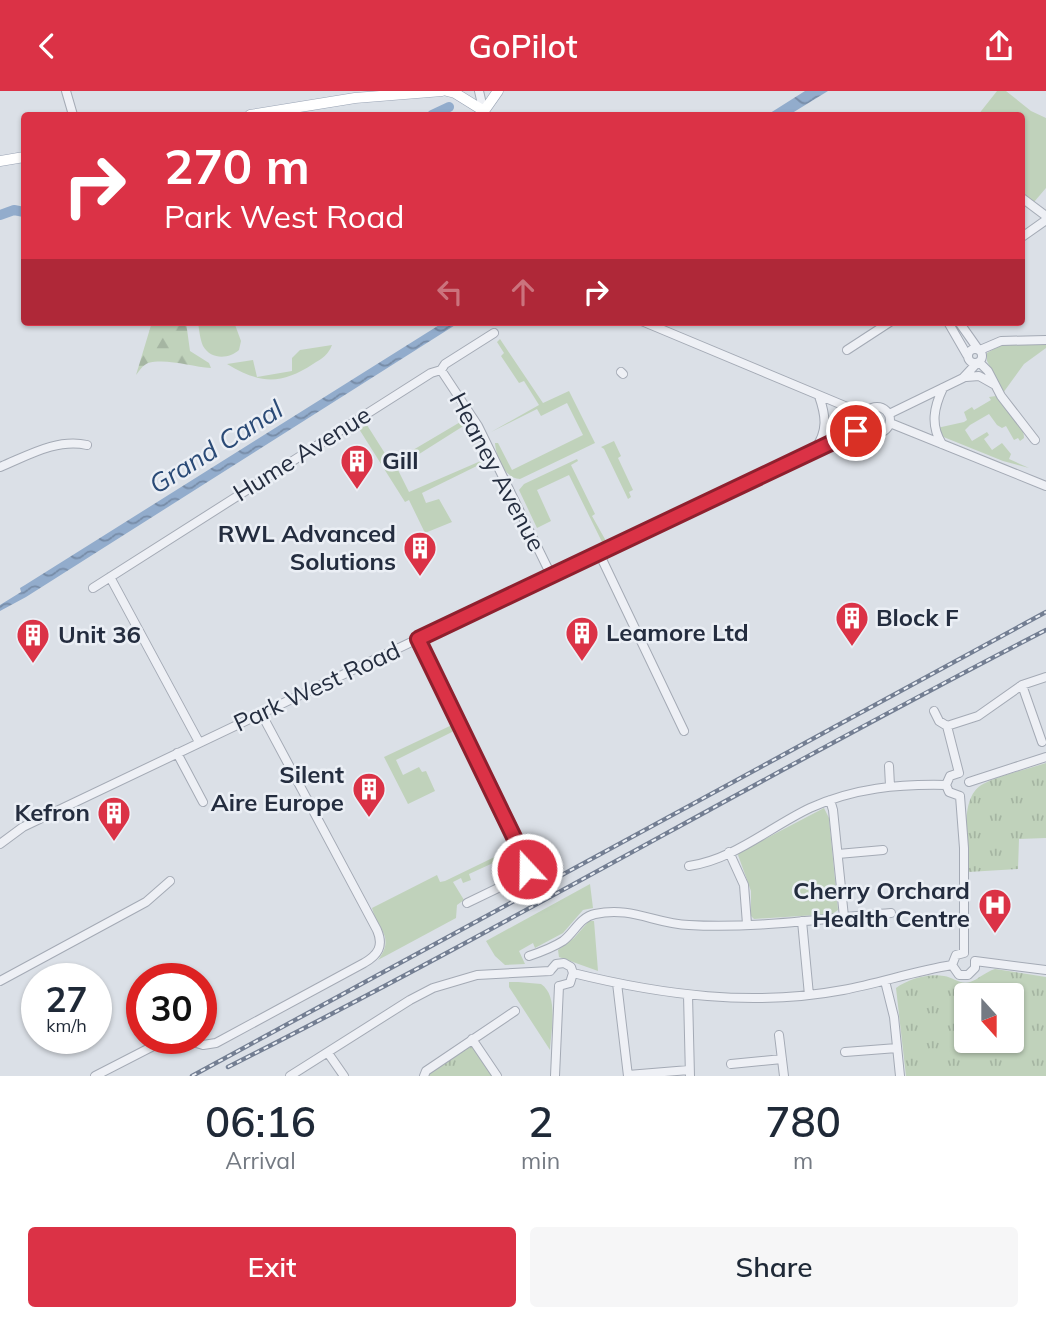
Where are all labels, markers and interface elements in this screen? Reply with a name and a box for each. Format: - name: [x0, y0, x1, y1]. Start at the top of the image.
- text: GoPilot: [468, 26, 578, 66]
- icon: back: [28, 27, 66, 65]
- icon: share: [980, 27, 1018, 65]
- text: 270 m: [164, 135, 310, 196]
- icon: right: [49, 140, 140, 231]
- text: Park West Road: [164, 196, 405, 236]
- icon: left: [431, 273, 469, 311]
- icon: ahead: [504, 273, 542, 311]
- icon: right: [577, 273, 615, 311]
- street label: Heaney Avenue: [443, 387, 552, 556]
- water label: Grand Canal: [143, 392, 289, 501]
- street label: Hume Avenue: [227, 399, 376, 507]
- pin: [826, 401, 886, 461]
- icon: arrive: [837, 412, 875, 450]
- building icon: Gill: [338, 442, 376, 491]
- place label: Gill: [382, 445, 419, 475]
- place label: RWL Advanced Solutions: [218, 518, 396, 576]
- building icon: RWL Advanced Solutions: [401, 529, 439, 578]
- building icon: Block F: [833, 599, 871, 648]
- place label: Block F: [876, 602, 959, 632]
- building icon: Leamore Ltd: [563, 614, 601, 663]
- building icon: Unit 36: [14, 616, 52, 665]
- place label: Leamore Ltd: [606, 617, 749, 647]
- place label: Unit 36: [58, 619, 141, 649]
- street label: Park West Road: [228, 634, 405, 738]
- place label: Silent Aire Europe: [211, 759, 344, 817]
- building icon: Silent Aire Europe: [350, 770, 388, 819]
- building icon: Kefron: [95, 794, 133, 843]
- place label: Kefron: [14, 797, 90, 827]
- position arrow: [490, 832, 564, 906]
- place label: Cherry Orchard Health Centre: [793, 875, 970, 933]
- hospital icon: Cherry Orchard Health Centre: [976, 886, 1014, 935]
- speed limit sign: 30: [126, 963, 217, 1054]
- text: 27: [45, 977, 88, 1021]
- north arrow: [954, 983, 1024, 1053]
- map controls: [954, 983, 1024, 1053]
- text: km/h: [46, 1014, 87, 1037]
- text: 06:16: [205, 1095, 316, 1148]
- text: 2: [528, 1095, 553, 1148]
- text: 780: [765, 1095, 841, 1148]
- text: Arrival: [225, 1146, 296, 1175]
- text: min: [521, 1146, 560, 1175]
- text: m: [793, 1146, 813, 1175]
- button: Exit: [28, 1227, 516, 1307]
- button: Share: [530, 1227, 1018, 1307]

